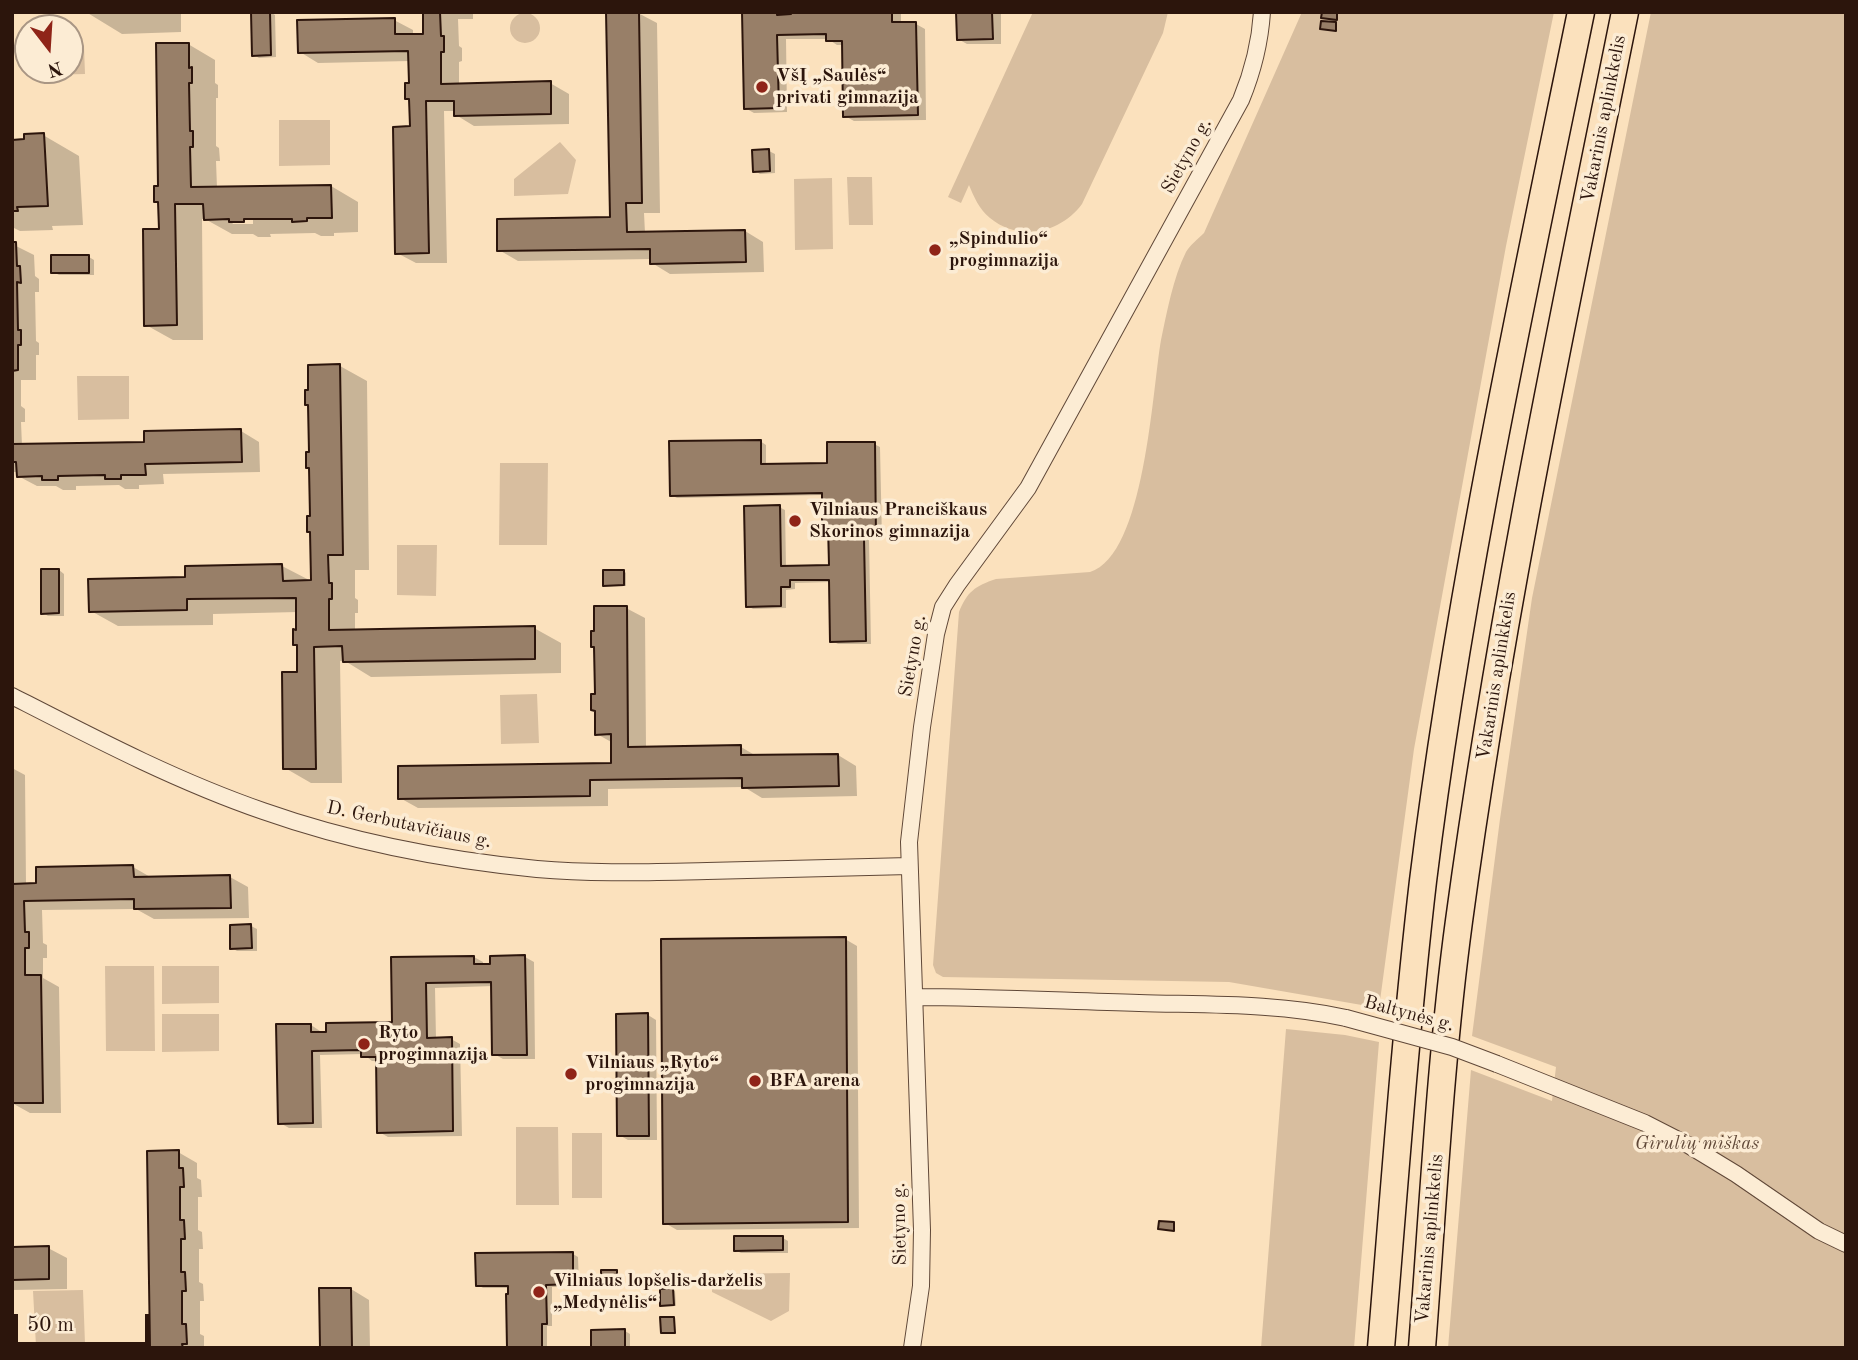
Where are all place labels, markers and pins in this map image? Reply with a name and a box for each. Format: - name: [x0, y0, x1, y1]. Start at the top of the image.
- place label: VšĮ „Saulės“ privati gimnazija: [776, 65, 919, 109]
- marker: VšĮ „Saulės“ privati gimnazija: [754, 79, 770, 95]
- place label: „Spindulio“ progimnazija: [949, 228, 1059, 272]
- marker: „Spindulio“ progimnazija: [927, 242, 943, 258]
- place label: Vilniaus Pranciškaus Skorinos gimnazija: [809, 499, 987, 543]
- marker: Vilniaus Pranciškaus Skorinos gimnazija: [787, 513, 803, 529]
- place label: Ryto progimnazija: [378, 1022, 488, 1066]
- marker: Ryto progimnazija: [356, 1036, 372, 1052]
- place label: Vilniaus „Ryto“ progimnazija: [585, 1052, 719, 1096]
- marker: Vilniaus „Ryto“ progimnazija: [563, 1066, 579, 1082]
- place label: BFA arena: [769, 1070, 860, 1092]
- marker: BFA arena: [747, 1073, 763, 1089]
- place label: Vilniaus lopšelis-darželis „Medynėlis“: [553, 1270, 763, 1314]
- marker: Vilniaus lopšelis-darželis „Medynėlis“: [531, 1284, 547, 1300]

